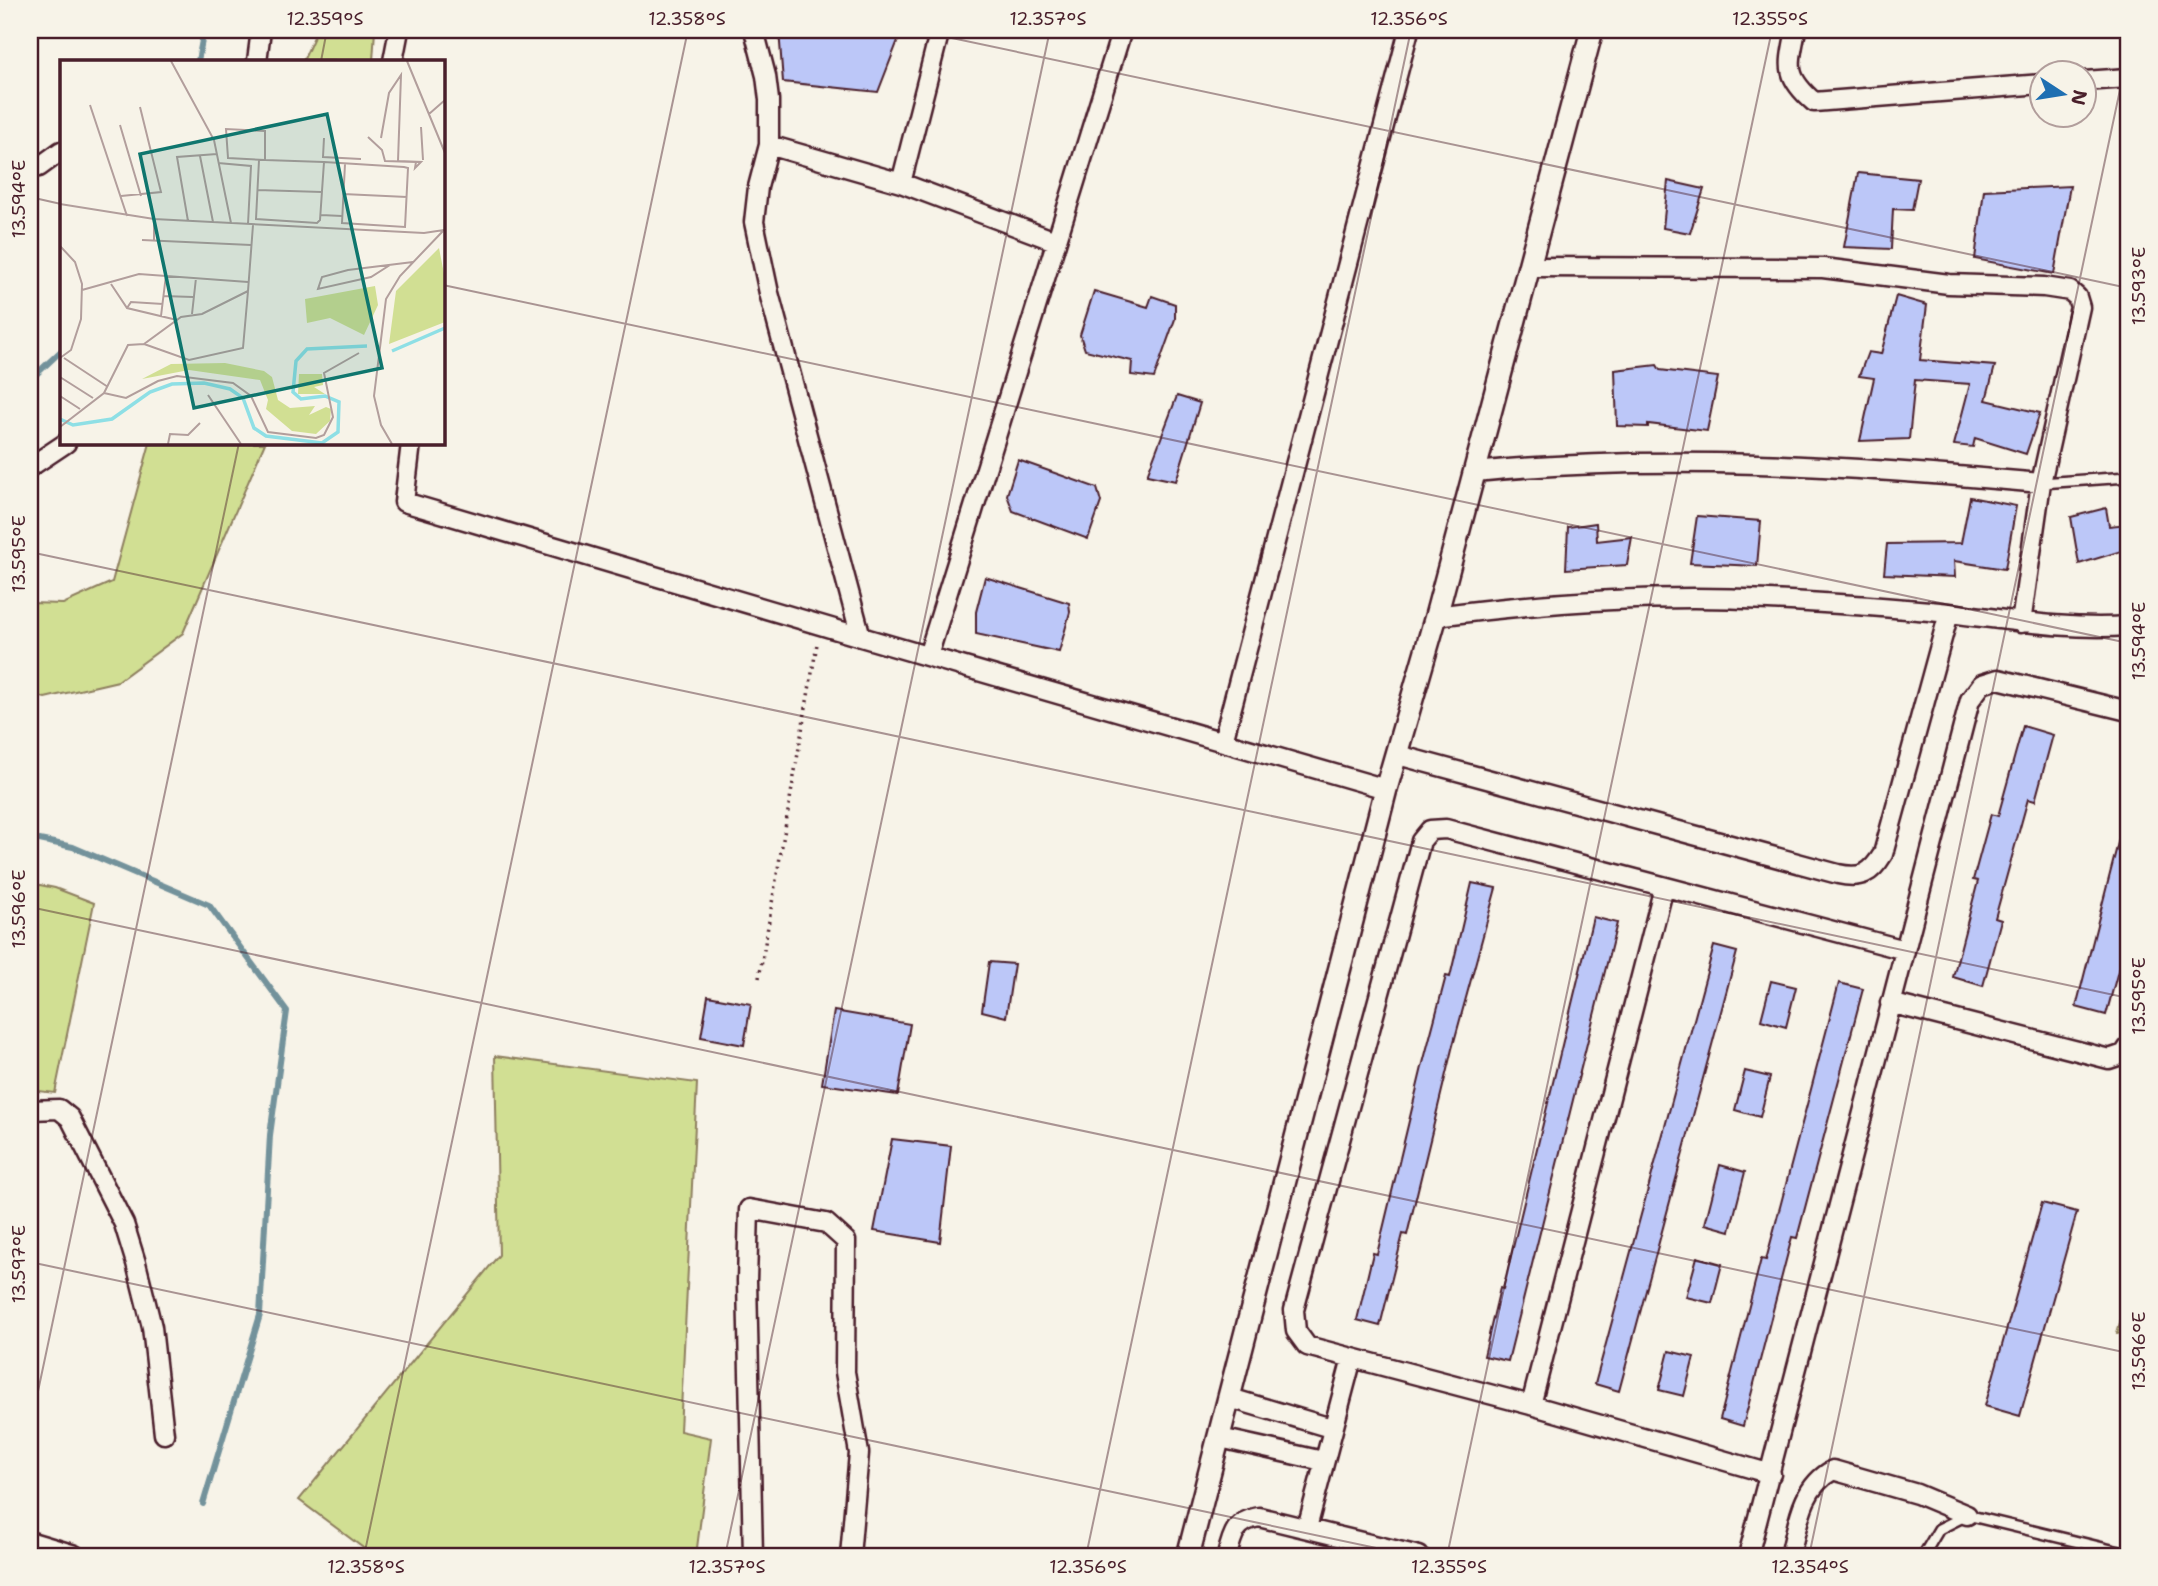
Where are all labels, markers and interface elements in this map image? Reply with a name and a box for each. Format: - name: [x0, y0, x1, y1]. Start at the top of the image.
- text: 12.359°S: [286, 7, 364, 31]
- text: 12.358°S: [648, 7, 726, 31]
- text: 12.357°S: [1009, 7, 1087, 31]
- text: 12.356°S: [1370, 7, 1448, 31]
- text: 12.355°S: [1732, 7, 1808, 31]
- inset map: [60, 60, 444, 444]
- north arrow: [2028, 60, 2098, 130]
- text: N: [2065, 87, 2093, 107]
- text: 13.594°E: [7, 160, 31, 238]
- text: 13.593°E: [2127, 247, 2151, 325]
- text: 13.595°E: [7, 515, 31, 593]
- text: 13.594°E: [2127, 602, 2151, 680]
- text: 13.596°E: [7, 870, 31, 948]
- text: 13.595°E: [2127, 957, 2151, 1035]
- text: 13.597°E: [7, 1225, 31, 1303]
- text: 13.596°E: [2127, 1312, 2151, 1390]
- text: 12.358°S: [327, 1555, 405, 1579]
- text: 12.357°S: [688, 1555, 766, 1579]
- text: 12.356°S: [1049, 1555, 1127, 1579]
- text: 12.355°S: [1411, 1555, 1487, 1579]
- text: 12.354°S: [1771, 1555, 1849, 1579]

